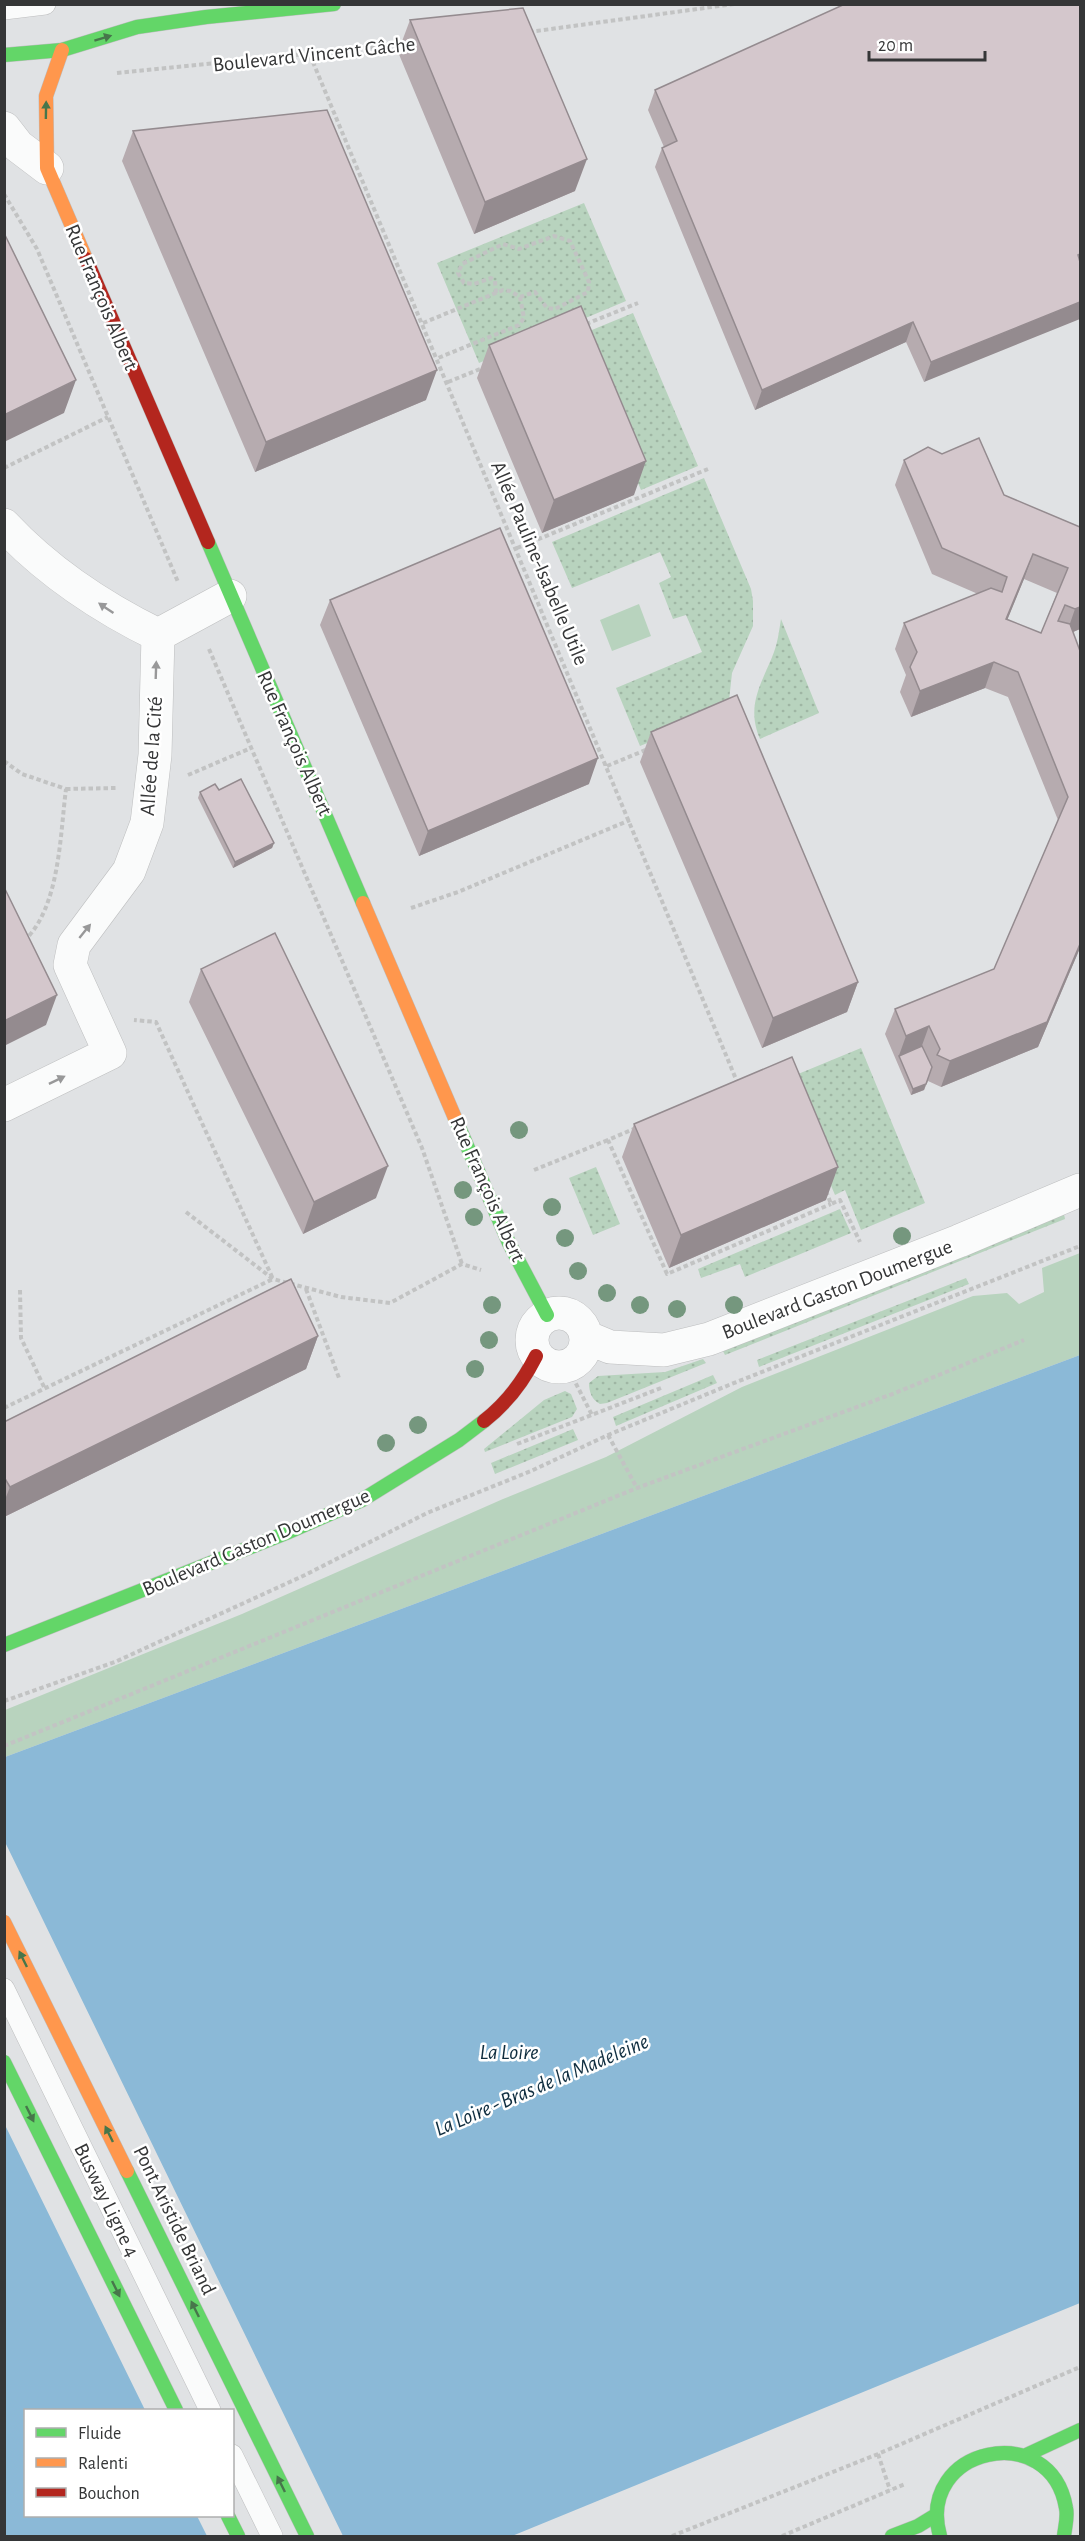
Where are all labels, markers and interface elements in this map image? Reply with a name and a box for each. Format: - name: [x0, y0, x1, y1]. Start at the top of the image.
- scale bar: [869, 24, 984, 62]
- one-way arrow: [94, 32, 112, 42]
- street label: Boulevard Vincent Gâche: [212, 33, 416, 76]
- text: 20 m: [878, 37, 913, 55]
- one-way arrow: [41, 100, 51, 119]
- street label: Rue François Albert: [61, 221, 142, 374]
- street label: Allée Pauline-Isabelle Utile: [487, 458, 592, 668]
- one-way arrow: [98, 603, 114, 614]
- one-way arrow: [151, 660, 161, 679]
- street label: Rue François Albert: [253, 668, 336, 819]
- street label: Allée de la Cité: [137, 696, 166, 817]
- one-way arrow: [79, 923, 92, 939]
- one-way arrow: [49, 1075, 66, 1084]
- street label: Rue François Albert: [446, 1114, 529, 1265]
- street label: Boulevard Gaston Doumergue: [719, 1236, 955, 1343]
- street label: Boulevard Gaston Doumergue: [139, 1485, 373, 1600]
- one-way arrow: [18, 1950, 28, 1968]
- water label: La Loire - Bras de la Madeleine: [431, 2030, 652, 2140]
- water label: La Loire: [479, 2041, 539, 2063]
- one-way arrow: [26, 2106, 35, 2123]
- one-way arrow: [104, 2125, 114, 2142]
- street label: Busway Ligne 4: [70, 2140, 143, 2260]
- street label: Pont Aristide Briand: [129, 2143, 220, 2298]
- one-way arrow: [112, 2281, 121, 2298]
- one-way arrow: [190, 2300, 200, 2317]
- legend: [24, 2409, 234, 2517]
- text: Fluide: [78, 2425, 121, 2443]
- text: Ralenti: [78, 2455, 128, 2473]
- one-way arrow: [276, 2475, 286, 2492]
- text: Bouchon: [78, 2485, 140, 2503]

